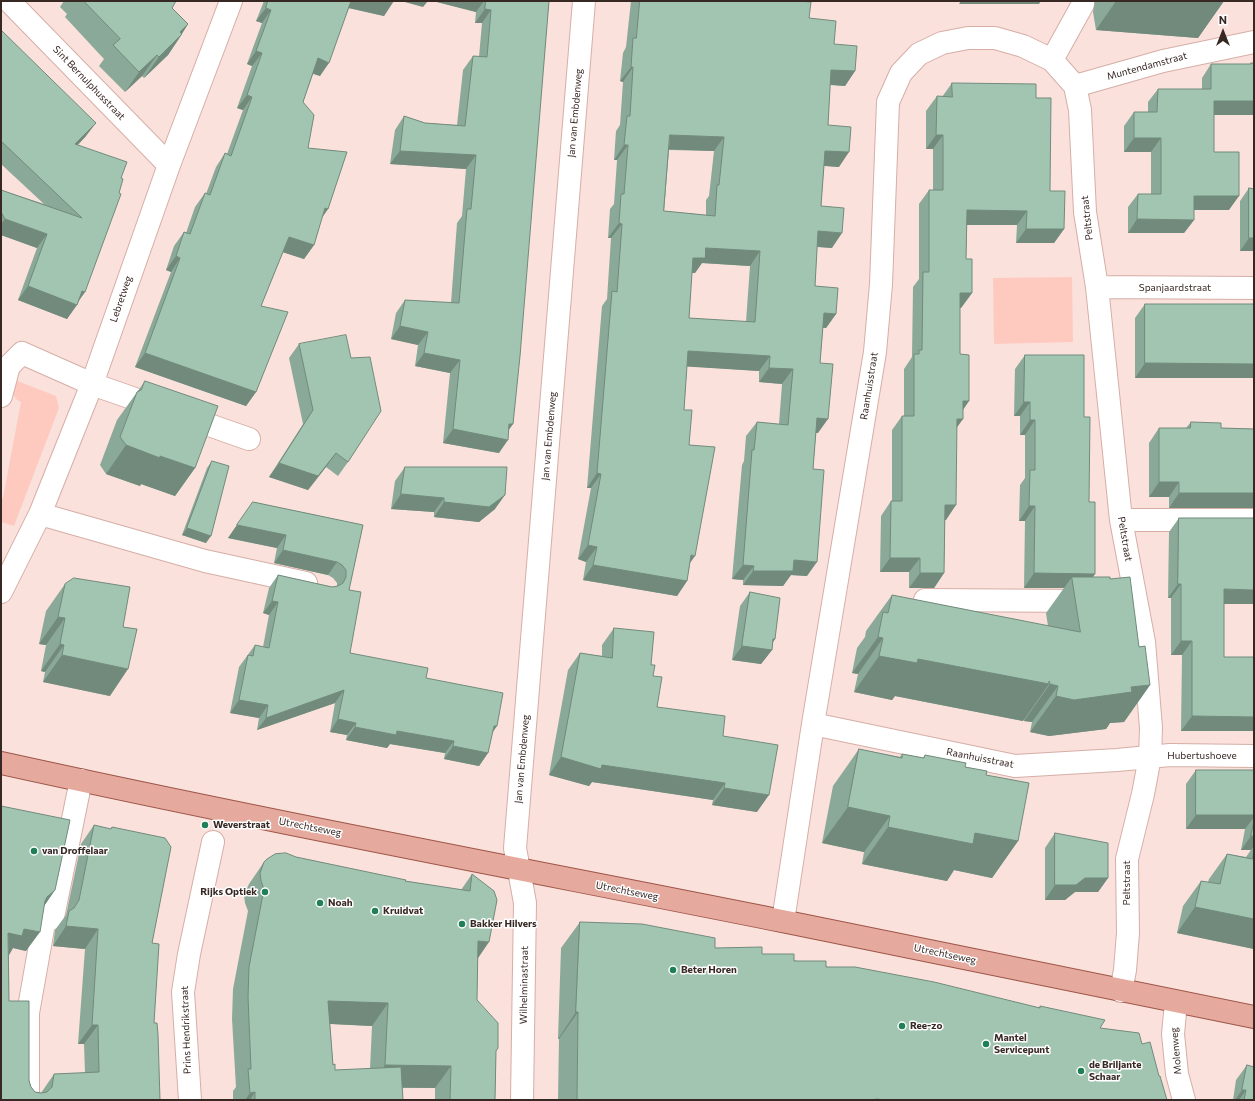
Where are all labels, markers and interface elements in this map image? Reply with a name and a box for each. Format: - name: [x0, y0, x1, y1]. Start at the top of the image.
- north arrow: [1203, 12, 1243, 52]
- text: N: [1219, 13, 1227, 26]
- street label: Sint Bernulphusstraat: [50, 43, 128, 123]
- street label: Muntendamstraat: [1106, 50, 1188, 82]
- street label: Jan van Embdenweg: [565, 68, 585, 158]
- street label: Peltstraat: [1079, 195, 1095, 241]
- street label: Lebretweg: [107, 274, 135, 324]
- street label: Spanjaardstraat: [1139, 282, 1211, 294]
- street label: Raanhuisstraat: [858, 351, 880, 421]
- street label: Jan van Embdenweg: [539, 391, 559, 481]
- street label: Peltstraat: [1115, 516, 1135, 562]
- street label: Jan van Embdenweg: [512, 714, 532, 804]
- street label: Raanhuisstraat: [945, 746, 1015, 770]
- street label: Hubertushoeve: [1167, 750, 1237, 762]
- street label: Utrechtseweg: [278, 815, 342, 839]
- place label: Weverstraat: [213, 819, 270, 831]
- marker: Weverstraat: [200, 820, 210, 830]
- place label: van Droffelaar: [42, 845, 108, 857]
- marker: van Droffelaar: [29, 846, 39, 856]
- street label: Peltstraat: [1121, 860, 1133, 906]
- street label: Utrechtseweg: [595, 879, 659, 903]
- place label: Rijks Optiek: [200, 886, 257, 898]
- marker: Rijks Optiek: [260, 887, 270, 897]
- place label: Noah: [328, 897, 353, 909]
- marker: Noah: [315, 898, 325, 908]
- place label: Kruidvat: [383, 905, 423, 917]
- marker: Kruidvat: [370, 906, 380, 916]
- place label: Bakker Hilvers: [470, 918, 537, 930]
- marker: Bakker Hilvers: [457, 919, 467, 929]
- street label: Utrechtseweg: [913, 942, 977, 966]
- street label: Wilhelminastraat: [517, 946, 531, 1024]
- place label: Beter Horen: [681, 964, 737, 976]
- marker: Beter Horen: [668, 965, 678, 975]
- street label: Prins Hendrikstraat: [178, 986, 194, 1074]
- place label: Ree-zo: [910, 1020, 942, 1032]
- marker: Ree-zo: [897, 1021, 907, 1031]
- street label: Molenweg: [1168, 1027, 1184, 1075]
- place label: Mantel Servicepunt: [994, 1032, 1049, 1056]
- marker: Mantel Servicepunt: [981, 1039, 991, 1049]
- place label: de Briljante Schaar: [1089, 1059, 1142, 1082]
- marker: de Briljante Schaar: [1076, 1066, 1086, 1076]

